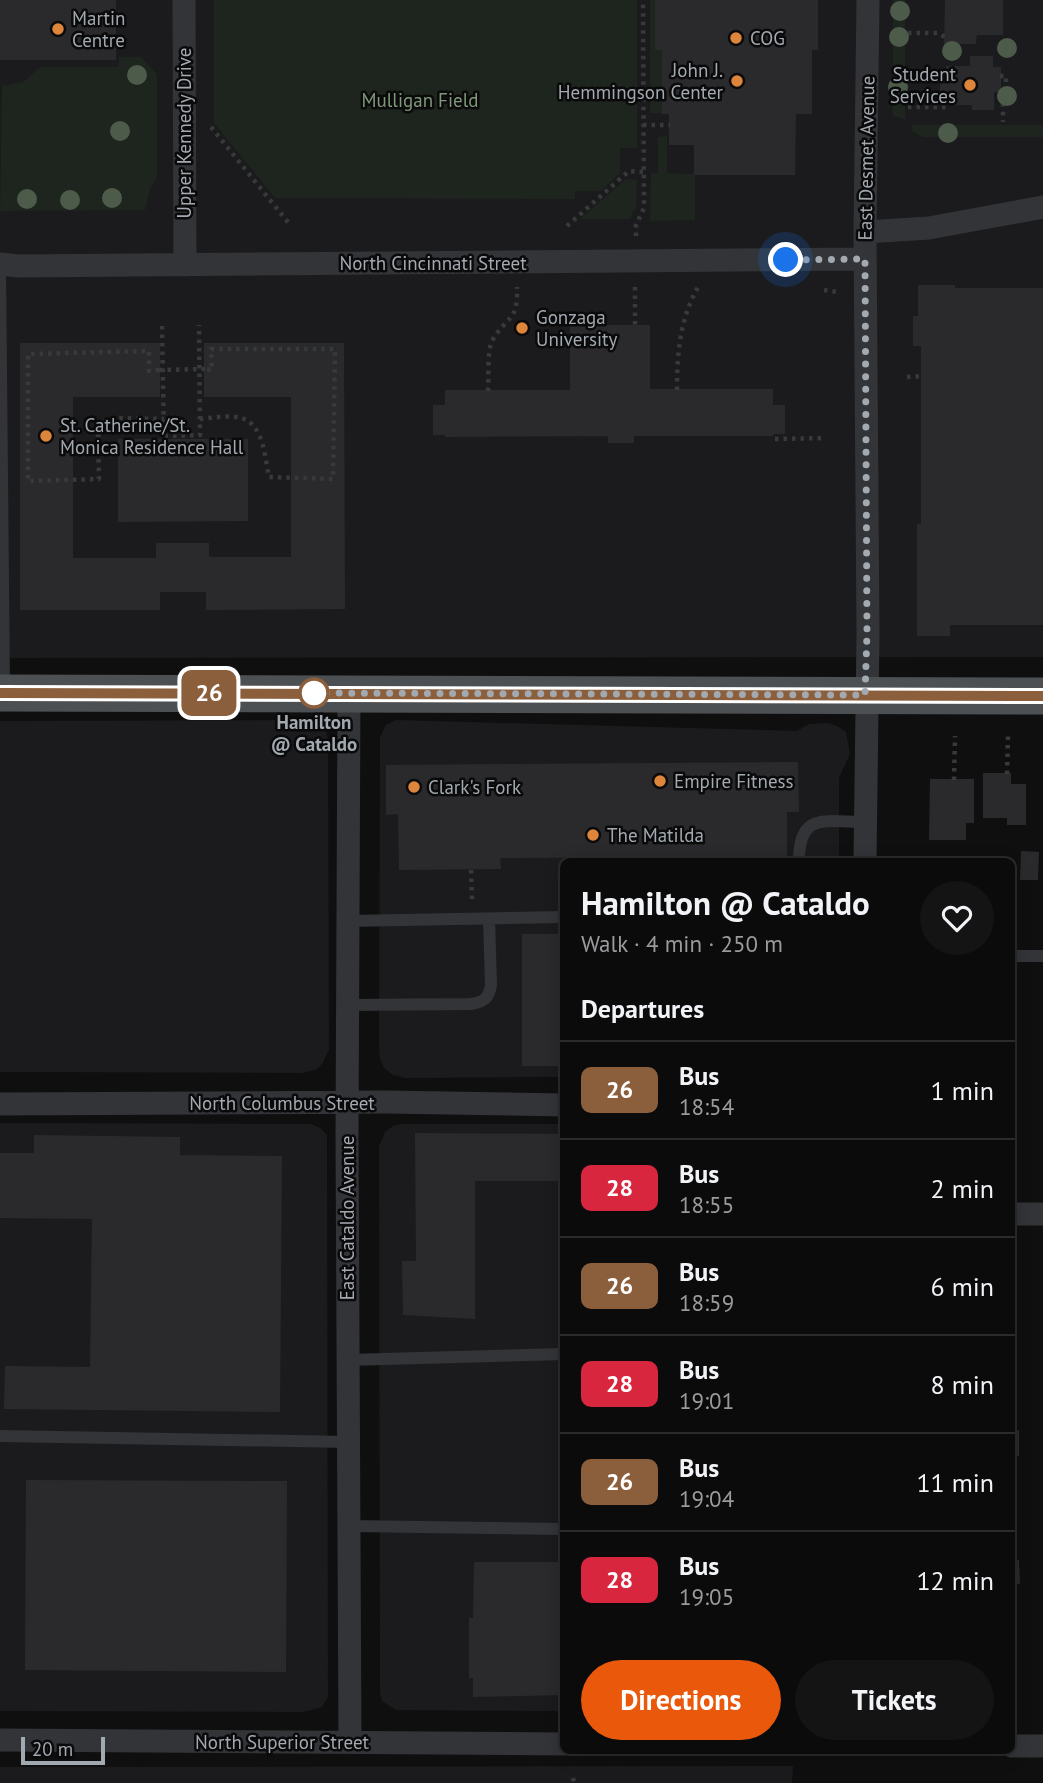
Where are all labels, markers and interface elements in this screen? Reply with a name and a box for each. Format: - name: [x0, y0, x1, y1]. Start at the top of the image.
- place label: Martin Centre: [72, 6, 125, 52]
- marker: Martin Centre: [50, 21, 66, 37]
- place label: COG: [750, 26, 785, 50]
- marker: COG: [728, 30, 744, 46]
- street label: Upper Kennedy Drive: [172, 48, 196, 218]
- place label: John J. Hemmingson Center: [558, 58, 724, 104]
- place label: Student Services: [890, 62, 957, 108]
- marker: John J. Hemmingson Center: [729, 73, 745, 89]
- street label: East Desmet Avenue: [853, 76, 879, 240]
- marker: Student Services: [962, 77, 978, 93]
- park label: Mulligan Field: [362, 88, 478, 112]
- your location: [768, 242, 803, 277]
- street label: North Cincinnati Street: [339, 251, 527, 275]
- place label: Gonzaga University: [536, 305, 617, 351]
- marker: Gonzaga University: [514, 320, 530, 336]
- place label: St. Catherine/St. Monica Residence Hall: [60, 413, 244, 459]
- marker: St. Catherine/St. Monica Residence Hall: [38, 428, 54, 444]
- line badge: 26: [178, 670, 241, 716]
- text: 26: [195, 677, 223, 708]
- marker: Hamilton @ Cataldo: [299, 678, 329, 708]
- place label: Hamilton @ Cataldo: [271, 710, 357, 756]
- place label: Empire Fitness: [674, 769, 794, 793]
- marker: Empire Fitness: [652, 773, 668, 789]
- place label: Clark's Fork: [428, 775, 521, 799]
- marker: Clark's Fork: [406, 779, 422, 795]
- place label: The Matilda: [607, 823, 704, 847]
- marker: The Matilda: [585, 827, 601, 843]
- text: Hamilton @ Cataldo: [581, 881, 870, 924]
- button: heart: [920, 881, 994, 955]
- text: Walk · 4 min · 250 m: [581, 929, 783, 958]
- text: Departures: [581, 992, 704, 1025]
- text: Bus: [679, 1059, 719, 1092]
- text: 26: [606, 1074, 633, 1105]
- text: 1 min: [931, 1074, 994, 1107]
- street label: North Columbus Street: [189, 1091, 375, 1115]
- text: 18:54: [679, 1092, 734, 1121]
- street label: East Cataldo Avenue: [335, 1136, 359, 1300]
- text: Bus: [679, 1157, 719, 1190]
- text: 28: [606, 1172, 633, 1203]
- text: 2 min: [931, 1172, 994, 1205]
- text: 18:55: [679, 1190, 734, 1219]
- text: Bus: [679, 1255, 719, 1288]
- text: 26: [606, 1270, 633, 1301]
- text: 6 min: [931, 1270, 994, 1303]
- text: 18:59: [679, 1288, 734, 1317]
- text: Bus: [679, 1353, 719, 1386]
- text: 28: [606, 1368, 633, 1399]
- text: 8 min: [931, 1368, 994, 1401]
- text: 19:01: [679, 1386, 734, 1415]
- text: Bus: [679, 1451, 719, 1484]
- text: 26: [606, 1466, 633, 1497]
- text: 11 min: [916, 1466, 994, 1499]
- text: 19:04: [679, 1484, 734, 1513]
- text: Bus: [679, 1549, 719, 1582]
- text: 28: [606, 1564, 633, 1595]
- text: 12 min: [916, 1564, 994, 1597]
- text: 19:05: [679, 1582, 734, 1611]
- button: Directions: [581, 1660, 781, 1740]
- button: Tickets: [795, 1660, 994, 1740]
- street label: North Superior Street: [195, 1730, 370, 1754]
- scale bar: [21, 1734, 105, 1766]
- text: 20 m: [32, 1737, 73, 1761]

